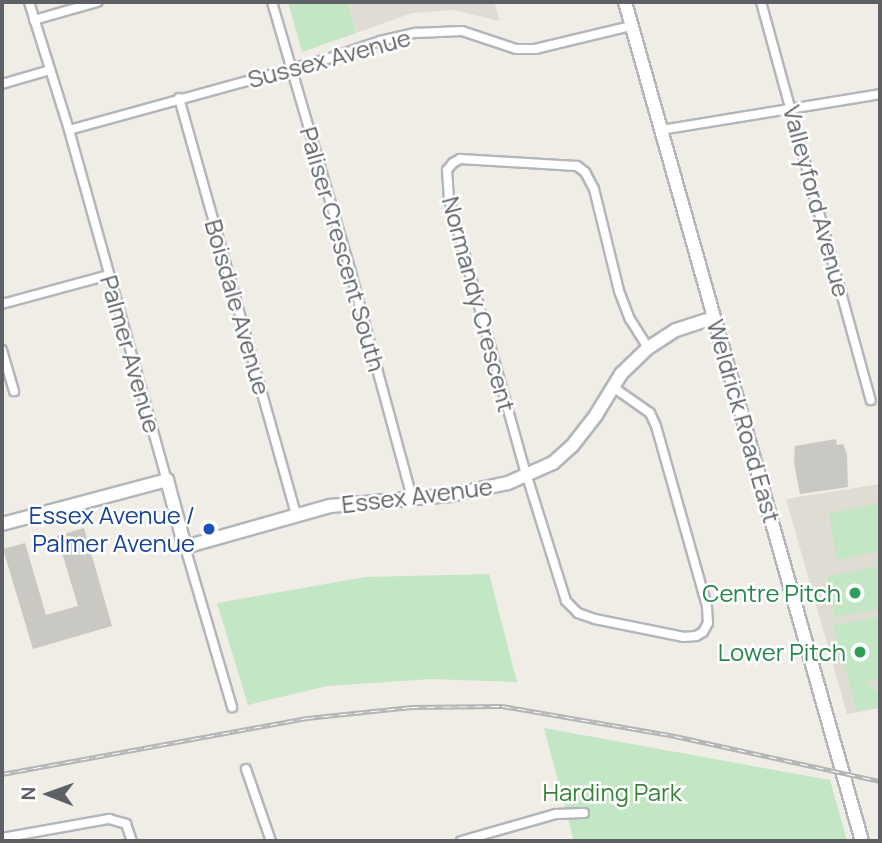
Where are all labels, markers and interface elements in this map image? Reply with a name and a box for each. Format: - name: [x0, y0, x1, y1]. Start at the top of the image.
- street label: Sussex Avenue: [244, 22, 414, 94]
- street label: Valleyford Avenue: [778, 102, 856, 300]
- street label: Paliser Crescent South: [294, 123, 392, 375]
- street label: Normandy Crescent: [436, 193, 522, 415]
- street label: Boisdale Avenue: [199, 216, 277, 398]
- street label: Palmer Avenue: [95, 272, 167, 436]
- street label: Weldrick Road East: [701, 316, 787, 526]
- street label: Essex Avenue: [340, 471, 494, 519]
- place label: Essex Avenue / Palmer Avenue: [29, 501, 195, 557]
- marker: Essex Avenue / Palmer Avenue: [201, 521, 217, 537]
- place label: Centre Pitch: [702, 579, 841, 607]
- marker: Centre Pitch: [847, 585, 863, 601]
- place label: Lower Pitch: [718, 638, 846, 666]
- marker: Lower Pitch: [852, 644, 868, 660]
- north arrow: [14, 759, 84, 829]
- park label: Harding Park: [542, 778, 682, 806]
- text: N: [15, 787, 41, 801]

